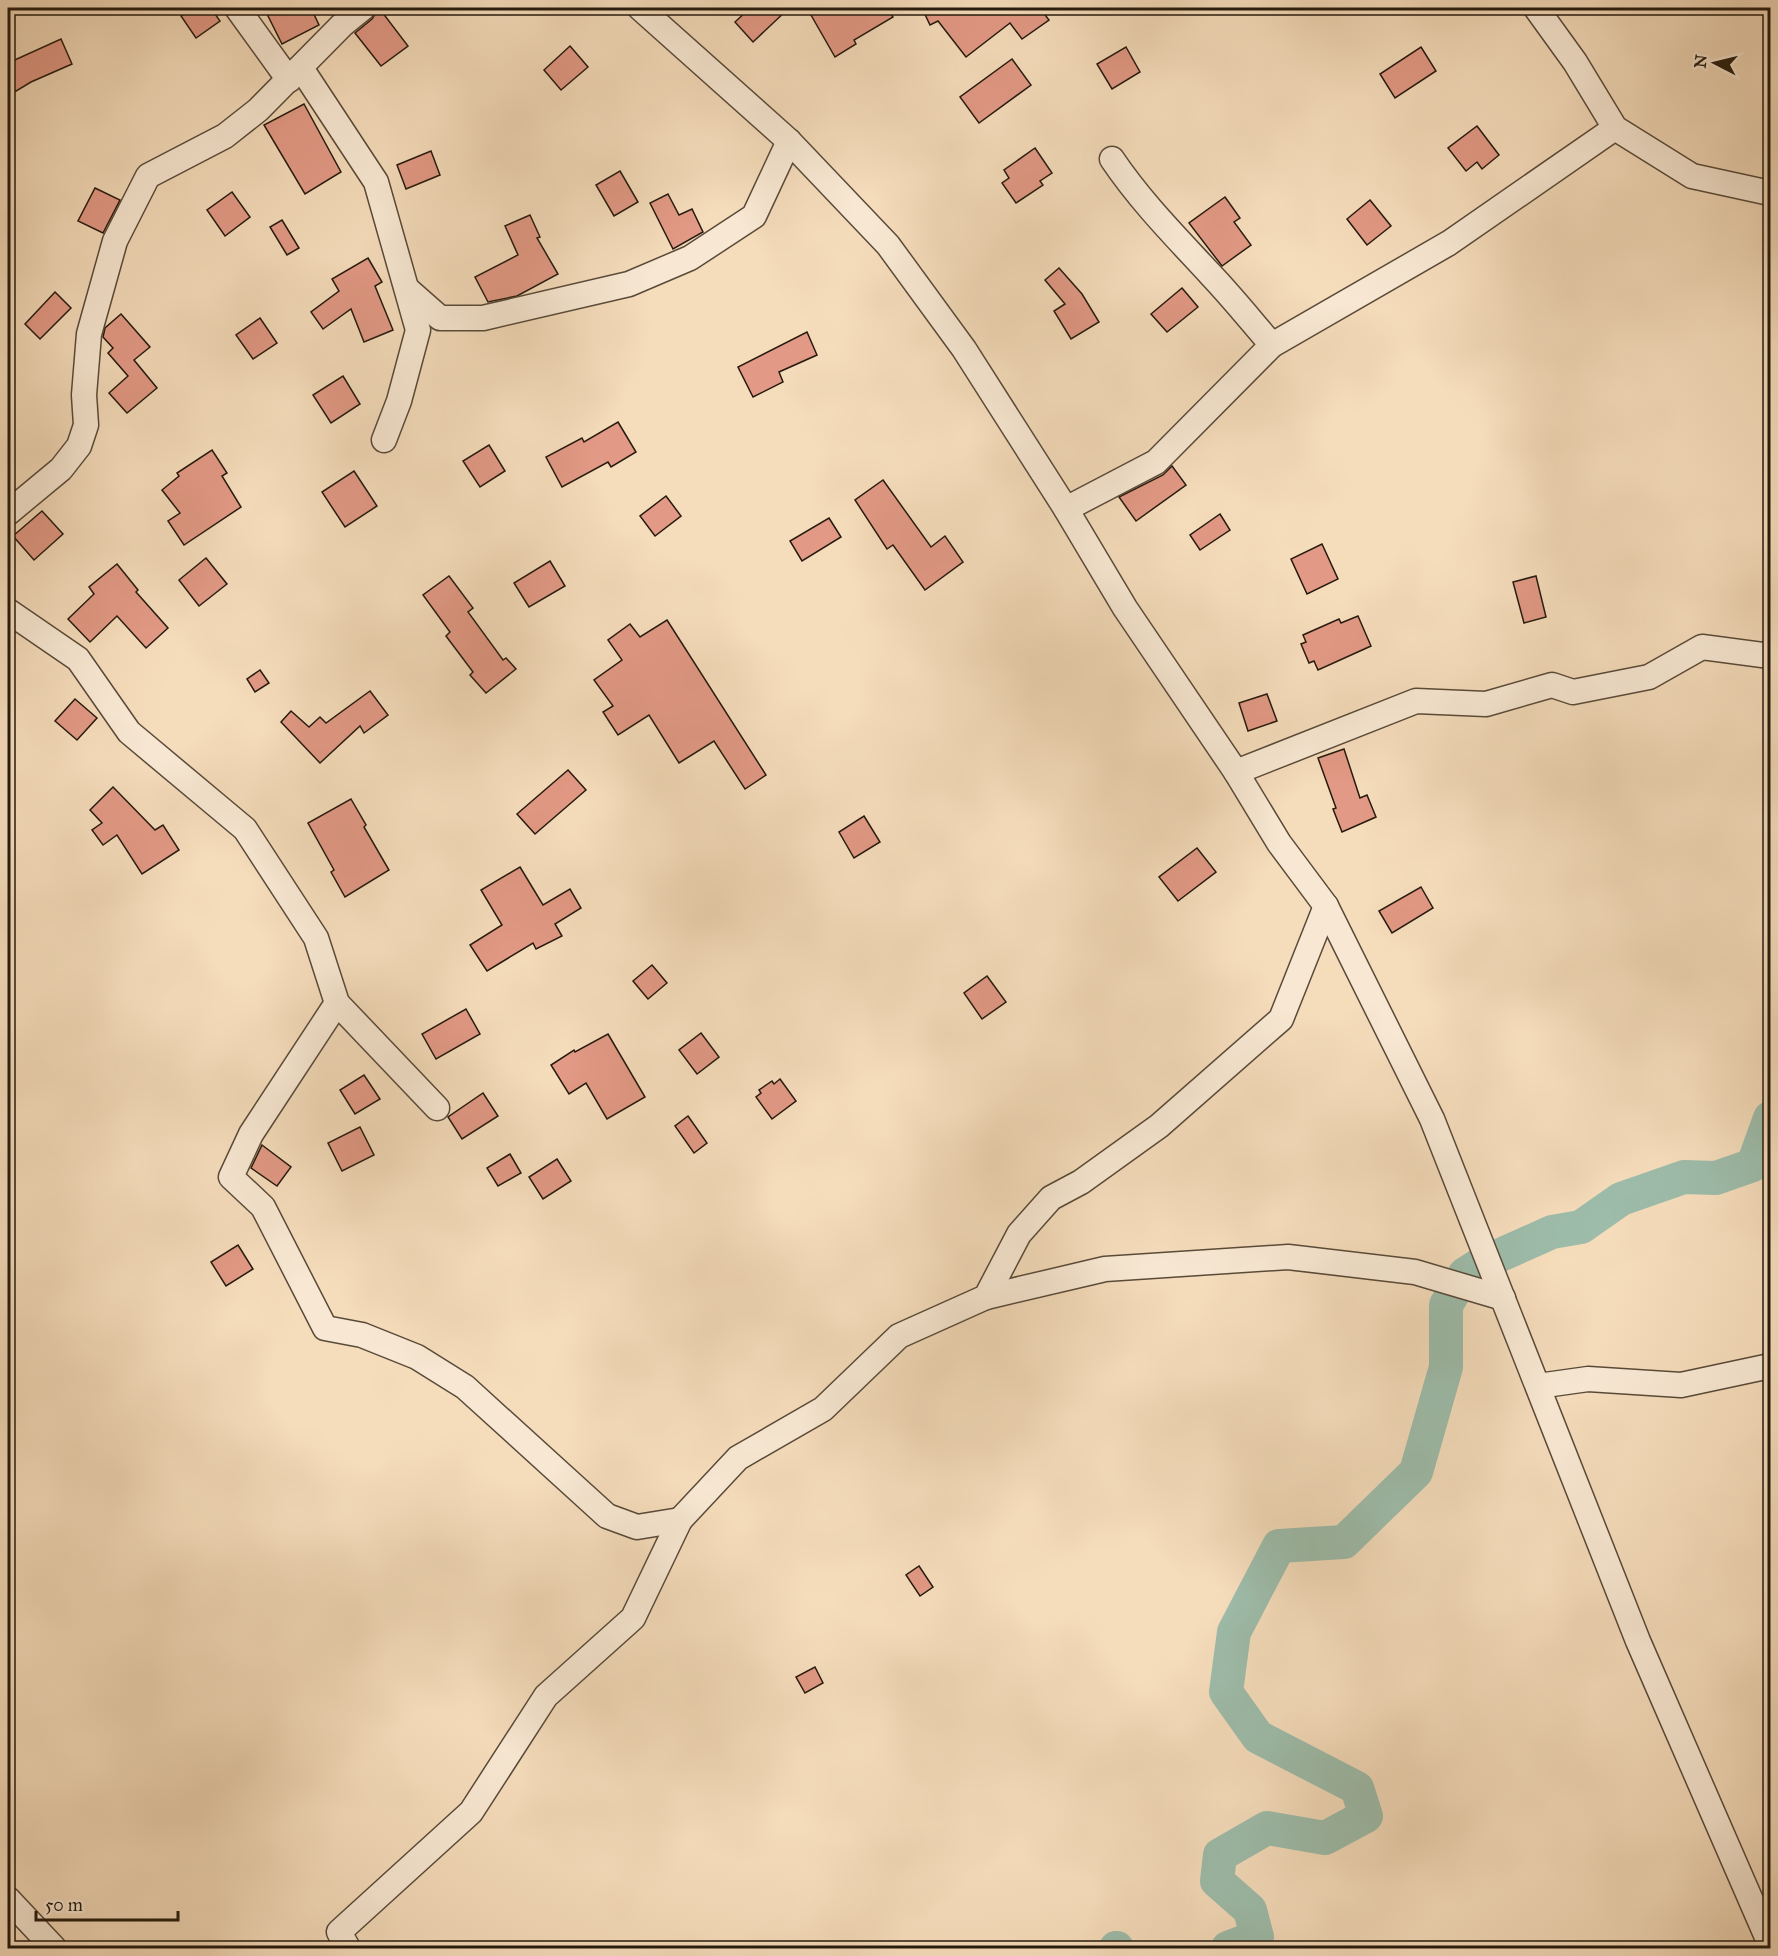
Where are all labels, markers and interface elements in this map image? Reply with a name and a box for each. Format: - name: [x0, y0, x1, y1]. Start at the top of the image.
- north arrow: [1685, 33, 1745, 93]
- text: N: [1690, 53, 1711, 69]
- scale bar: [36, 1884, 178, 1922]
- text: 50 m: [45, 1894, 83, 1916]

